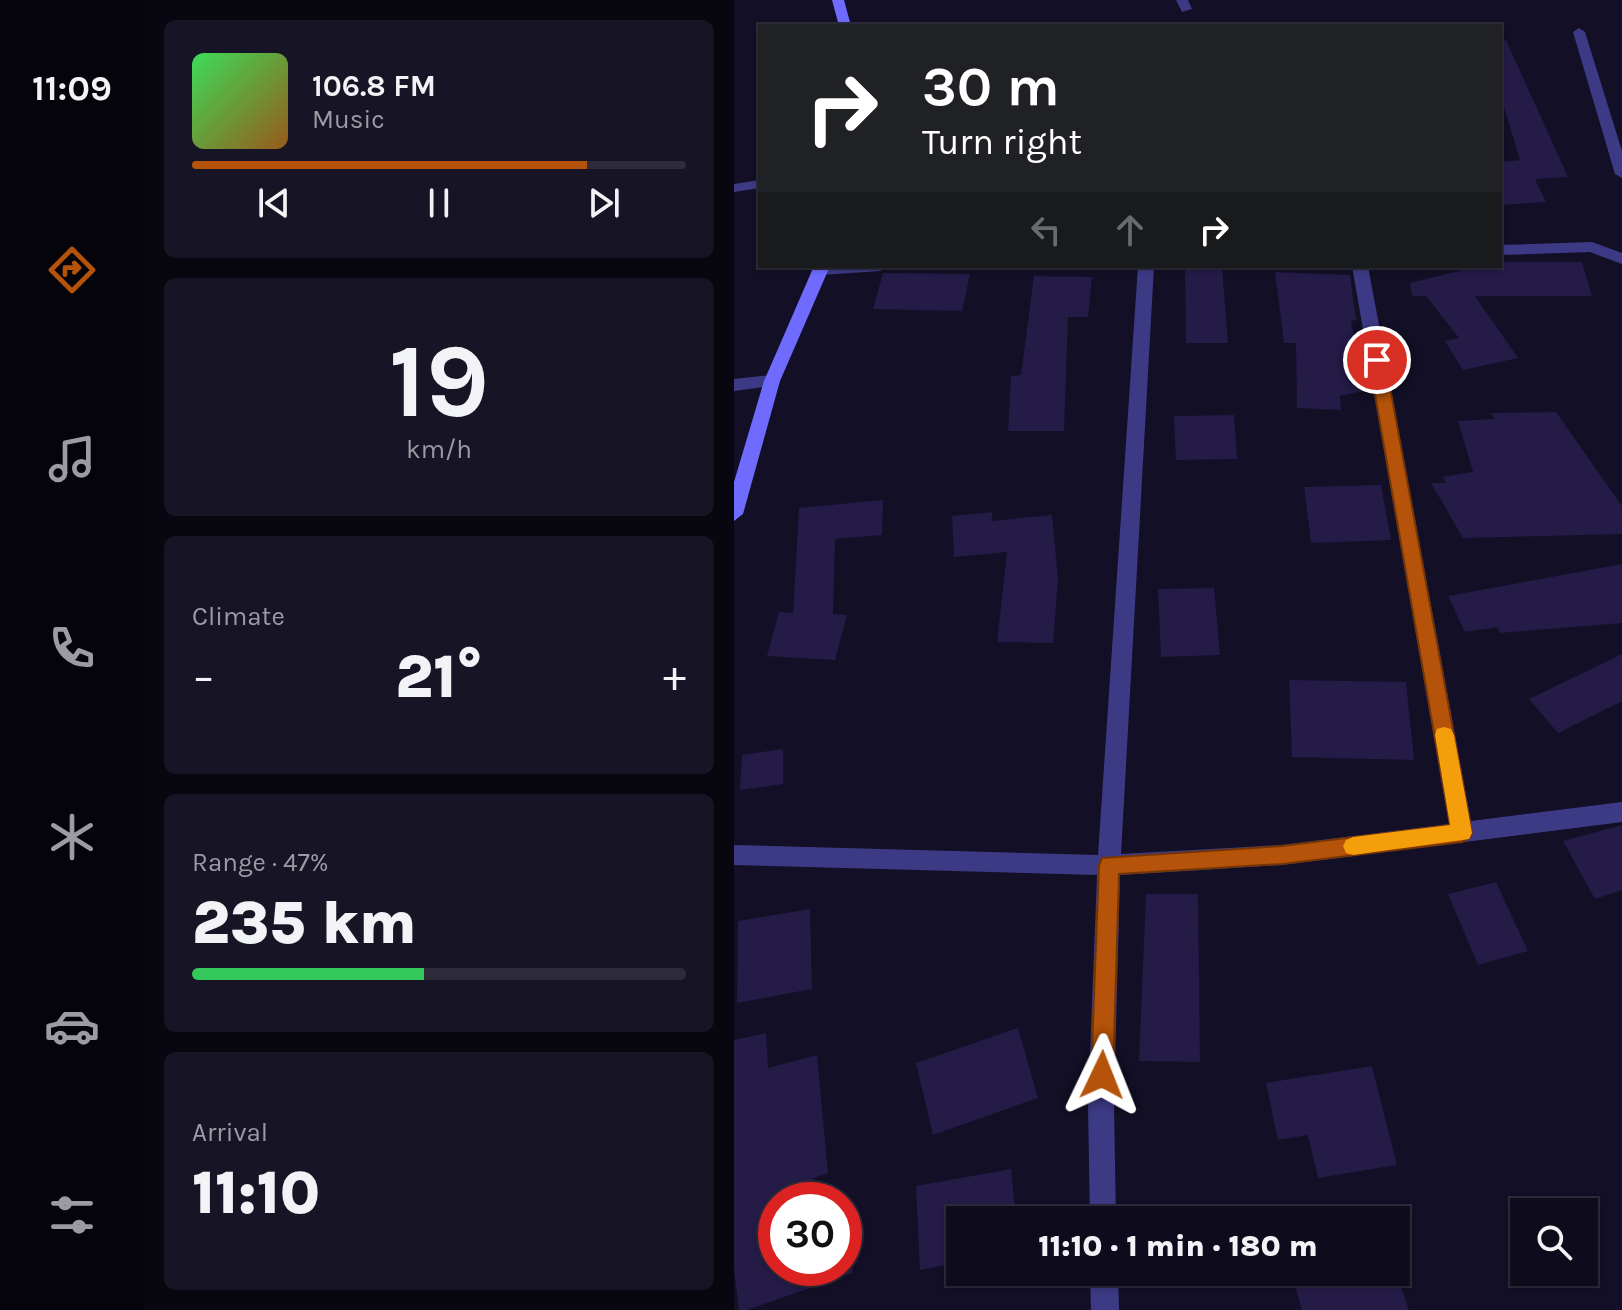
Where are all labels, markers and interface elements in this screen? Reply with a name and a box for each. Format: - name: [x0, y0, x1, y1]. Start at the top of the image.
- text: 30 m: [922, 54, 1060, 119]
- icon: right: [790, 56, 894, 160]
- text: 11:09: [32, 67, 112, 109]
- text: 106.8 FM: [312, 68, 436, 104]
- text: Music: [312, 104, 385, 135]
- text: Turn right: [922, 121, 1082, 163]
- icon: previous: [252, 181, 296, 225]
- icon: pause: [417, 181, 461, 225]
- icon: next: [582, 181, 626, 225]
- icon: left: [1024, 208, 1068, 252]
- icon: ahead: [1108, 208, 1152, 252]
- icon: right: [1192, 208, 1236, 252]
- icon: directions: [44, 242, 100, 298]
- text: 19: [389, 321, 489, 442]
- pin: [1343, 326, 1411, 394]
- icon: arrive: [1355, 338, 1399, 382]
- icon: music: [44, 431, 100, 487]
- text: km/h: [406, 434, 472, 465]
- text: Climate: [192, 601, 285, 632]
- icon: phone: [44, 620, 100, 676]
- text: 21°: [395, 642, 483, 712]
- text: −: [192, 651, 215, 702]
- text: +: [663, 651, 686, 702]
- icon: climate: [44, 809, 100, 865]
- text: Range · 47%: [192, 847, 329, 878]
- text: 235 km: [192, 888, 416, 958]
- icon: car: [44, 998, 100, 1054]
- position arrow: [1060, 1033, 1144, 1117]
- text: Arrival: [192, 1117, 268, 1148]
- text: 11:10: [192, 1158, 320, 1228]
- speed limit sign: 30: [758, 1182, 862, 1286]
- icon: filters: [44, 1187, 100, 1243]
- map controls: [1510, 1198, 1598, 1286]
- button: search: [1510, 1198, 1598, 1286]
- text: 11:10 · 1 min · 180 m: [1038, 1228, 1318, 1264]

